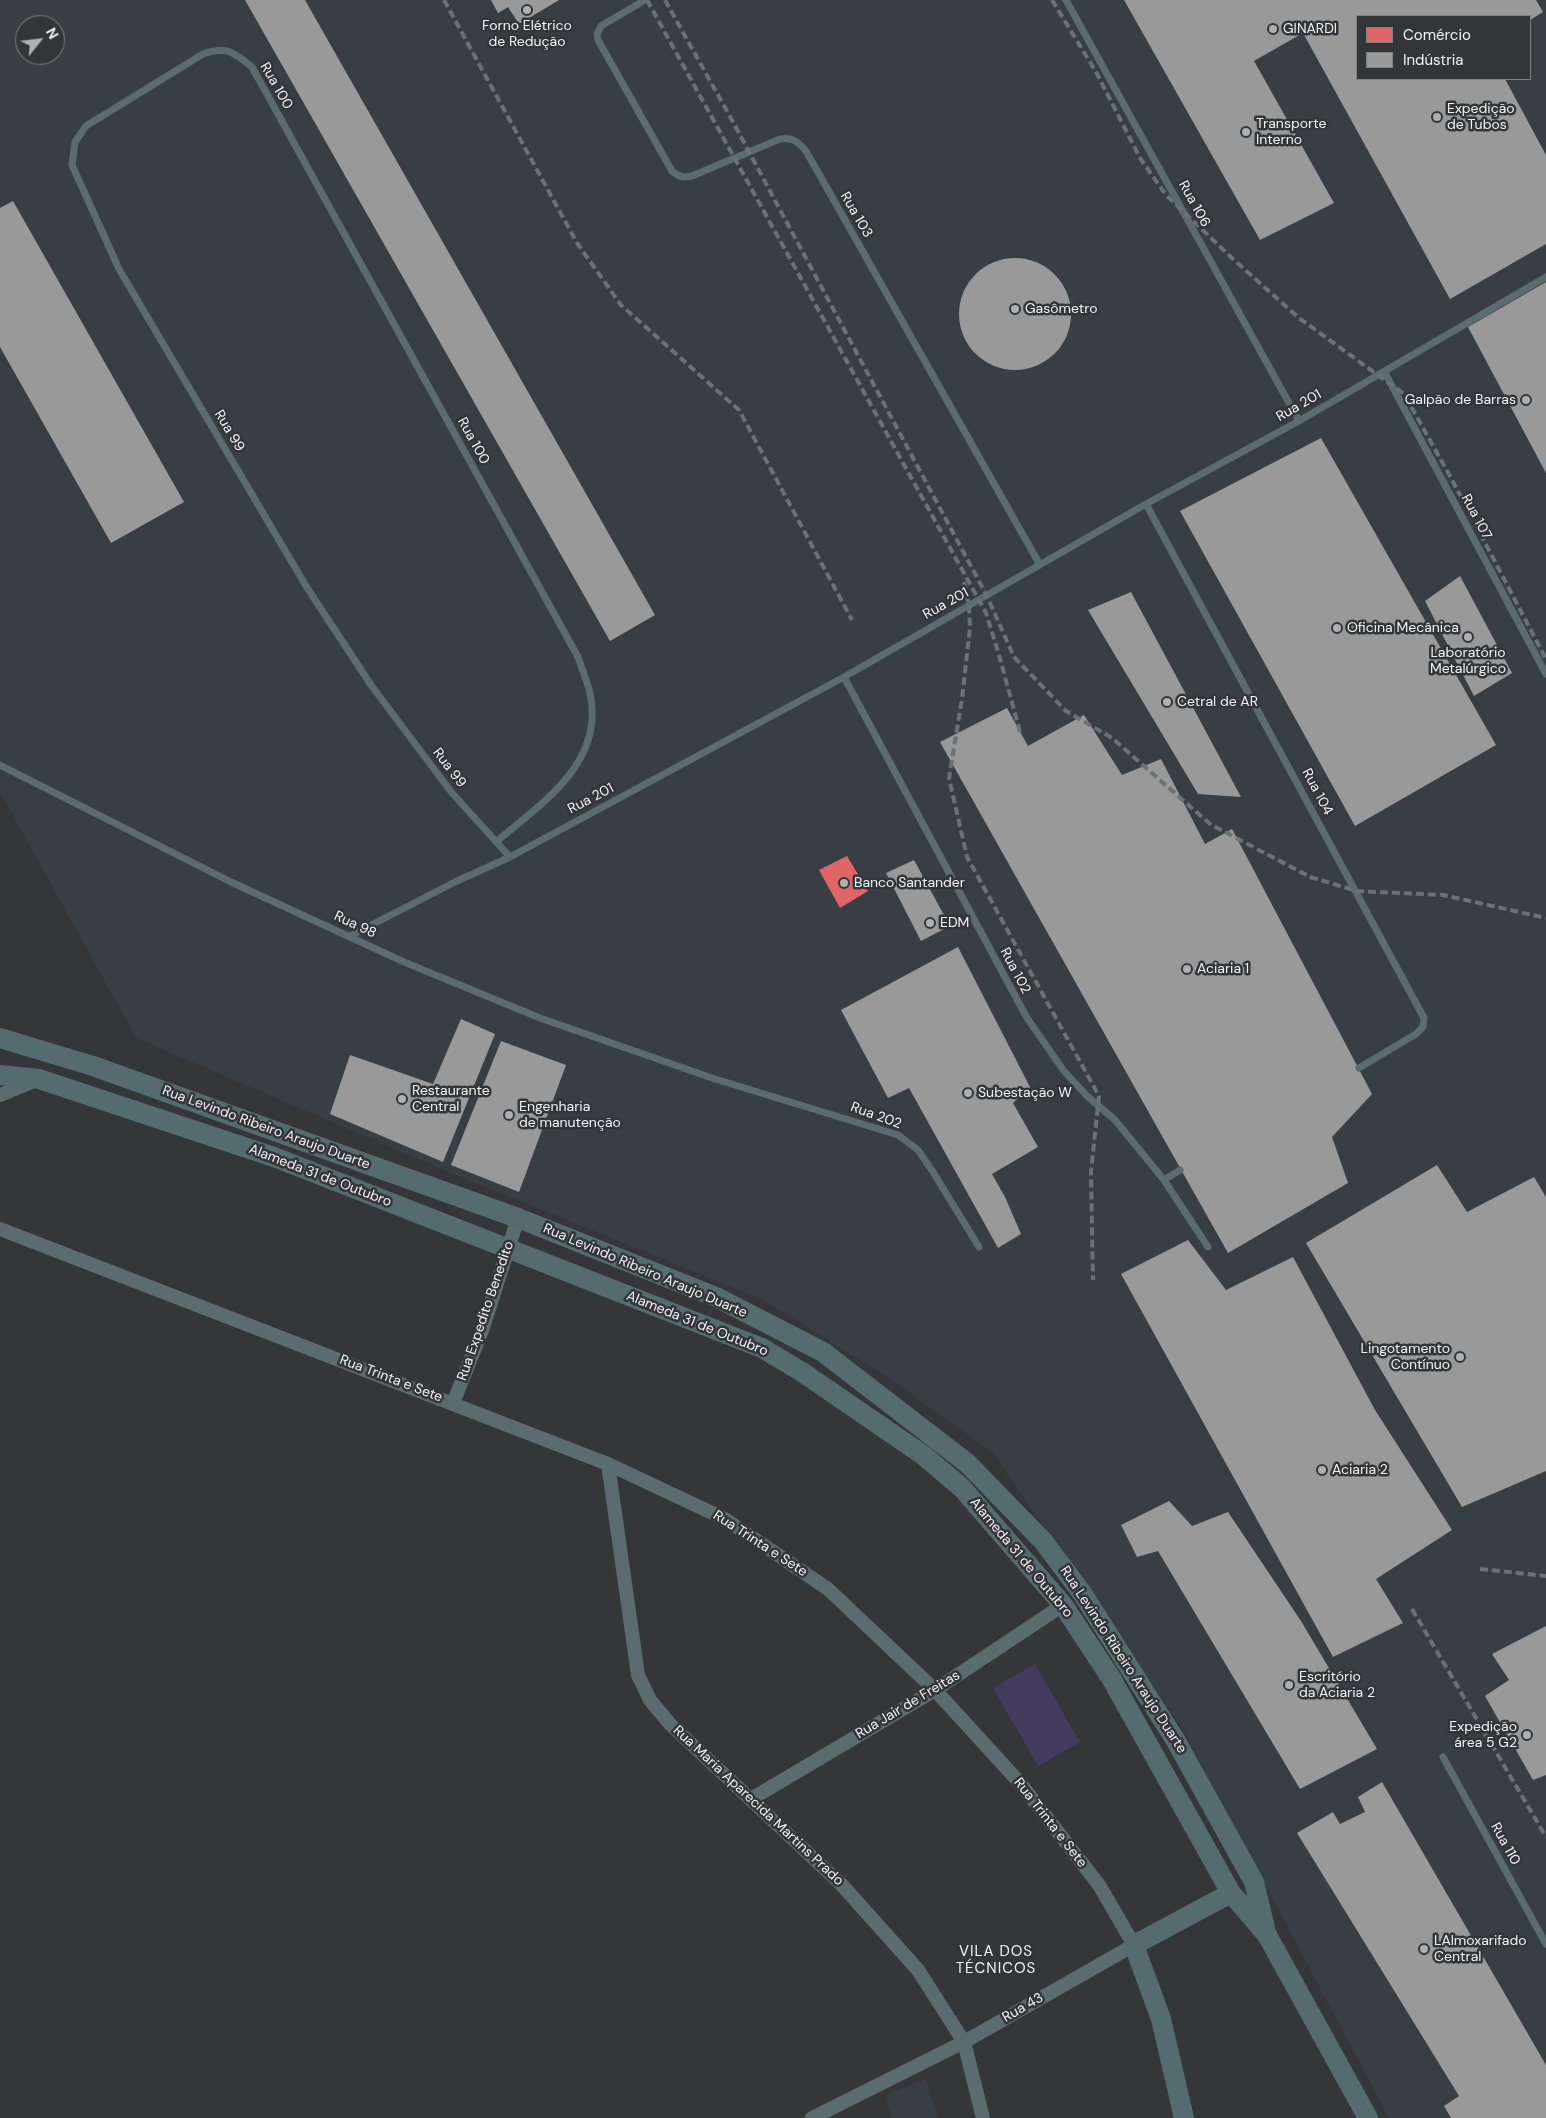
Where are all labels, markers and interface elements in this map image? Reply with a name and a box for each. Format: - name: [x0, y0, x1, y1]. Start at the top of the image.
- marker: Forno Elétrico de Redução: [521, 4, 533, 16]
- north arrow: [15, 15, 65, 65]
- legend: [1356, 15, 1531, 80]
- place label: Forno Elétrico de Redução: [482, 18, 572, 50]
- place label: GINARDI: [1283, 21, 1337, 37]
- marker: GINARDI: [1267, 23, 1279, 35]
- text: N: [42, 24, 63, 42]
- text: Comércio: [1403, 25, 1471, 45]
- text: Indústria: [1403, 50, 1464, 70]
- street label: Rua 100: [256, 60, 296, 112]
- place label: Expedição de Tubos: [1447, 101, 1515, 134]
- marker: Expedição de Tubos: [1431, 111, 1443, 123]
- place label: Transporte Interno: [1256, 116, 1326, 148]
- marker: Transporte Interno: [1240, 126, 1252, 138]
- street label: Rua 106: [1174, 178, 1214, 230]
- street label: Rua 103: [836, 189, 876, 241]
- place label: Gasômetro: [1025, 301, 1097, 317]
- marker: Gasômetro: [1009, 303, 1021, 315]
- street label: Rua 201: [1273, 386, 1325, 426]
- place label: Galpão de Barras: [1405, 392, 1516, 408]
- marker: Galpão de Barras: [1520, 394, 1532, 406]
- street label: Rua 99: [210, 407, 248, 455]
- street label: Rua 100: [453, 415, 493, 467]
- street label: Rua 107: [1457, 491, 1495, 543]
- street label: Rua 201: [920, 585, 972, 623]
- place label: Oficina Mecânica: [1347, 620, 1459, 636]
- marker: Oficina Mecânica: [1331, 622, 1343, 634]
- marker: Laboratório Metalúrgico: [1462, 631, 1474, 643]
- place label: Laboratório Metalúrgico: [1430, 645, 1506, 678]
- place label: Cetral de AR: [1177, 694, 1258, 710]
- marker: Cetral de AR: [1161, 696, 1173, 708]
- street label: Rua 99: [429, 745, 469, 791]
- street label: Rua 104: [1298, 766, 1336, 818]
- street label: Rua 201: [565, 780, 617, 818]
- place label: Banco Santander: [854, 875, 965, 891]
- marker: Banco Santander: [838, 877, 850, 889]
- street label: Rua 98: [331, 908, 379, 942]
- place label: EDM: [940, 915, 969, 931]
- marker: EDM: [924, 917, 936, 929]
- street label: Rua 102: [996, 945, 1034, 997]
- place label: Aciaria 1: [1197, 961, 1249, 977]
- marker: Aciaria 1: [1181, 963, 1193, 975]
- street label: Rua Levindo Ribeiro Araujo Duarte: [160, 1082, 372, 1174]
- place label: Restaurante Central: [412, 1083, 490, 1116]
- place label: Subestação W: [978, 1085, 1072, 1101]
- marker: Subestação W: [962, 1087, 974, 1099]
- marker: Restaurante Central: [396, 1093, 408, 1105]
- place label: Engenharia de manutenção: [519, 1099, 621, 1132]
- street label: Rua 202: [848, 1099, 904, 1133]
- marker: Engenharia de manutenção: [503, 1109, 515, 1121]
- street label: Alameda 31 de Outubro: [246, 1141, 394, 1211]
- street label: Rua Levindo Ribeiro Araujo Duarte: [540, 1220, 750, 1322]
- street label: Rua Expedito Benedito: [454, 1239, 518, 1383]
- street label: Alameda 31 de Outubro: [624, 1288, 770, 1360]
- place label: Lingotamento Contínuo: [1361, 1341, 1450, 1374]
- marker: Lingotamento Contínuo: [1454, 1351, 1466, 1363]
- street label: Rua Trinta e Sete: [337, 1352, 445, 1406]
- place label: Aciaria 2: [1332, 1462, 1388, 1478]
- marker: Aciaria 2: [1316, 1464, 1328, 1476]
- street label: Alameda 31 de Outubro: [966, 1495, 1076, 1621]
- street label: Rua Trinta e Sete: [710, 1507, 810, 1581]
- street label: Rua Levindo Ribeiro Araujo Duarte: [1056, 1563, 1190, 1757]
- street label: Rua Jair de Freitas: [853, 1667, 963, 1743]
- place label: Escritório da Aciaria 2: [1299, 1669, 1375, 1701]
- marker: Escritório da Aciaria 2: [1283, 1679, 1295, 1691]
- place label: Expedição área 5 G2: [1449, 1719, 1517, 1751]
- street label: Rua Maria Aparecida Martins Prado: [669, 1722, 847, 1890]
- marker: Expedição área 5 G2: [1521, 1729, 1533, 1741]
- street label: Rua Trinta e Sete: [1010, 1775, 1090, 1871]
- street label: Rua 110: [1487, 1820, 1523, 1868]
- place label: LAlmoxarifado Central: [1434, 1933, 1527, 1965]
- district label: VILA DOS TÉCNICOS: [955, 1943, 1037, 1978]
- marker: LAlmoxarifado Central: [1418, 1943, 1430, 1955]
- street label: Rua 43: [1000, 1990, 1046, 2026]

